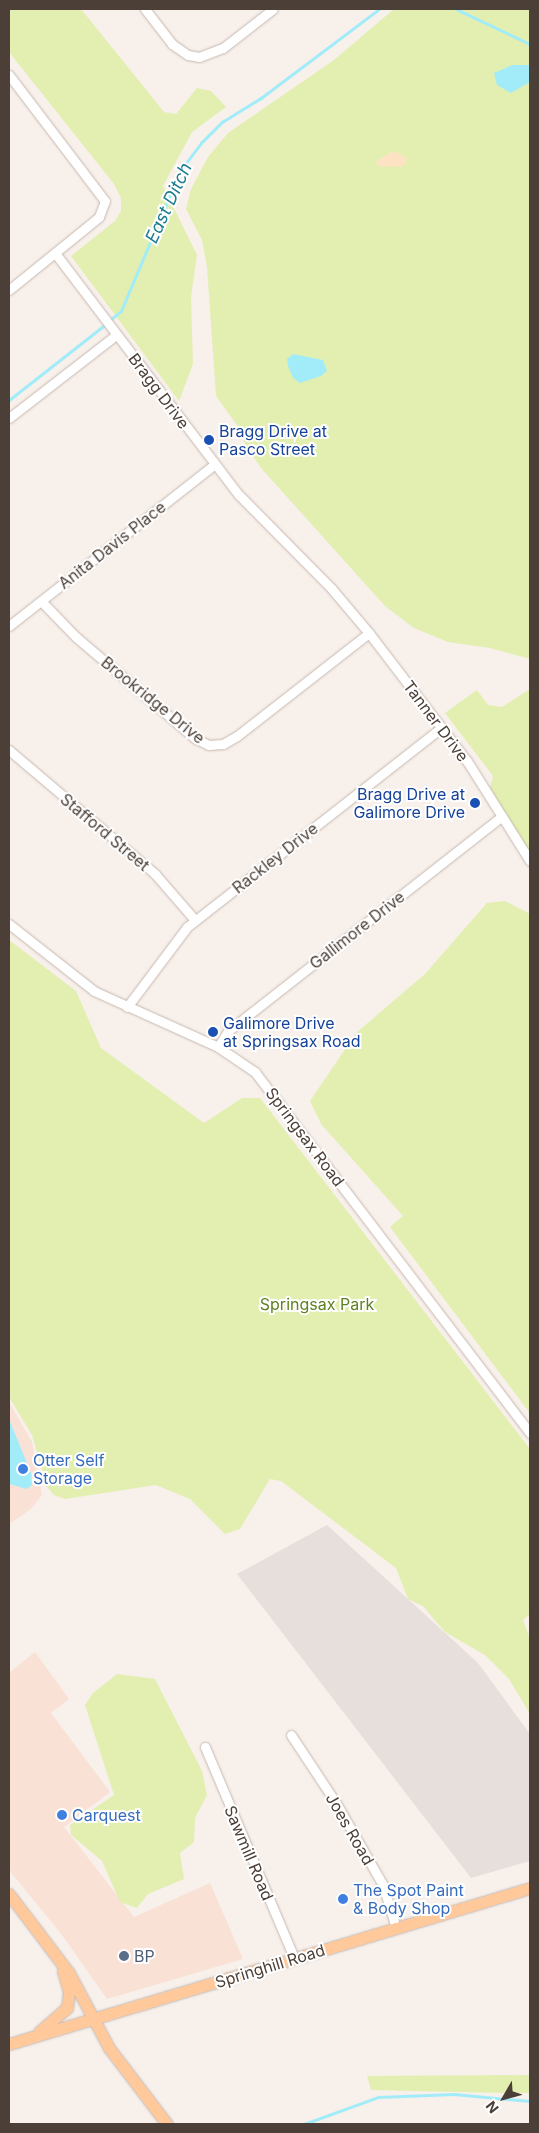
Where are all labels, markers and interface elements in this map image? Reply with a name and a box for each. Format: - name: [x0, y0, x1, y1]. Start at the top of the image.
- water label: East Ditch: [141, 159, 197, 247]
- street label: Bragg Drive: [124, 350, 194, 432]
- place label: Bragg Drive at Pasco Street: [219, 421, 327, 459]
- marker: Bragg Drive at Pasco Street: [203, 434, 215, 446]
- street label: Anita Davis Place: [55, 497, 169, 593]
- street label: Brookridge Drive: [97, 652, 209, 748]
- street label: Tanner Drive: [399, 677, 473, 765]
- place label: Bragg Drive at Galimore Drive: [353, 784, 465, 822]
- street label: Stafford Street: [57, 789, 153, 875]
- marker: Bragg Drive at Galimore Drive: [469, 797, 481, 809]
- street label: Rackley Drive: [228, 819, 322, 897]
- street label: Gallimore Drive: [306, 887, 408, 973]
- place label: Galimore Drive at Springsax Road: [223, 1013, 360, 1051]
- marker: Galimore Drive at Springsax Road: [207, 1026, 219, 1038]
- street label: Springsax Road: [262, 1084, 348, 1190]
- park label: Springsax Park: [260, 1294, 374, 1314]
- place label: Otter Self Storage: [33, 1450, 104, 1488]
- marker: Otter Self Storage: [17, 1463, 29, 1475]
- street label: Joes Road: [322, 1790, 378, 1868]
- street label: Sawmill Road: [220, 1803, 278, 1903]
- place label: Carquest: [72, 1805, 141, 1825]
- marker: Carquest: [56, 1809, 68, 1821]
- place label: The Spot Paint & Body Shop: [353, 1880, 464, 1918]
- marker: The Spot Paint & Body Shop: [337, 1893, 349, 1905]
- street label: Springhill Road: [213, 1940, 327, 1992]
- place label: BP: [134, 1946, 155, 1966]
- marker: BP: [118, 1950, 130, 1962]
- north arrow: [479, 2073, 529, 2123]
- text: N: [482, 2098, 502, 2117]

